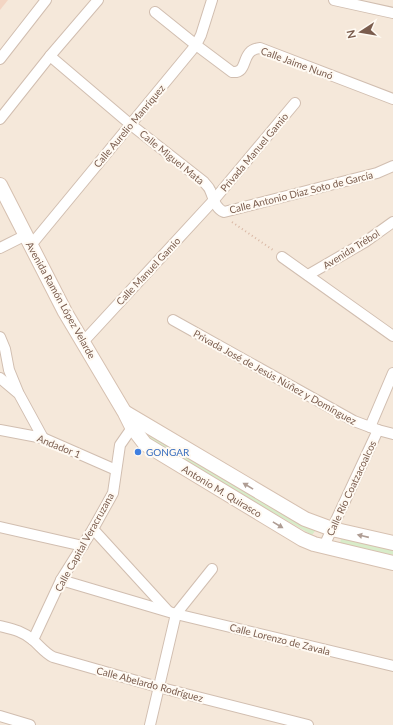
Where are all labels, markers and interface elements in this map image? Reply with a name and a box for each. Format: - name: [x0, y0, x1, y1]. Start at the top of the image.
- north arrow: [341, 12, 381, 52]
- text: N: [343, 29, 358, 40]
- street label: Calle Jaime Nunó: [259, 44, 335, 82]
- street label: Calle Aurelio Manríquez: [91, 82, 167, 170]
- street label: Privada Manuel Gamio: [218, 110, 291, 194]
- street label: Calle Miguel Mata: [137, 127, 207, 187]
- street label: Calle Antonio Díaz Soto de García: [228, 168, 374, 216]
- street label: Avenida Trébol: [320, 227, 382, 271]
- street label: Calle Manuel Gamio: [114, 234, 183, 307]
- street label: Avenida Ramón López Velarde: [24, 239, 98, 361]
- street label: Privada José de Jesús Núñez y Domínguez: [192, 327, 359, 427]
- street label: Andador 1: [35, 432, 83, 460]
- street label: Calle Río Coatzacoalcos: [324, 438, 378, 538]
- place label: GONGAR: [146, 446, 190, 458]
- marker: GONGAR: [133, 447, 143, 457]
- street label: Antonio M. Quirasco: [180, 462, 264, 520]
- one-way arrow: [242, 482, 254, 489]
- street label: Calle Capital Veracruzana: [52, 491, 116, 593]
- one-way arrow: [272, 521, 284, 528]
- one-way arrow: [357, 532, 369, 538]
- street label: Calle Lorenzo de Zavala: [228, 621, 332, 657]
- street label: Calle Abelardo Rodríguez: [95, 664, 205, 704]

